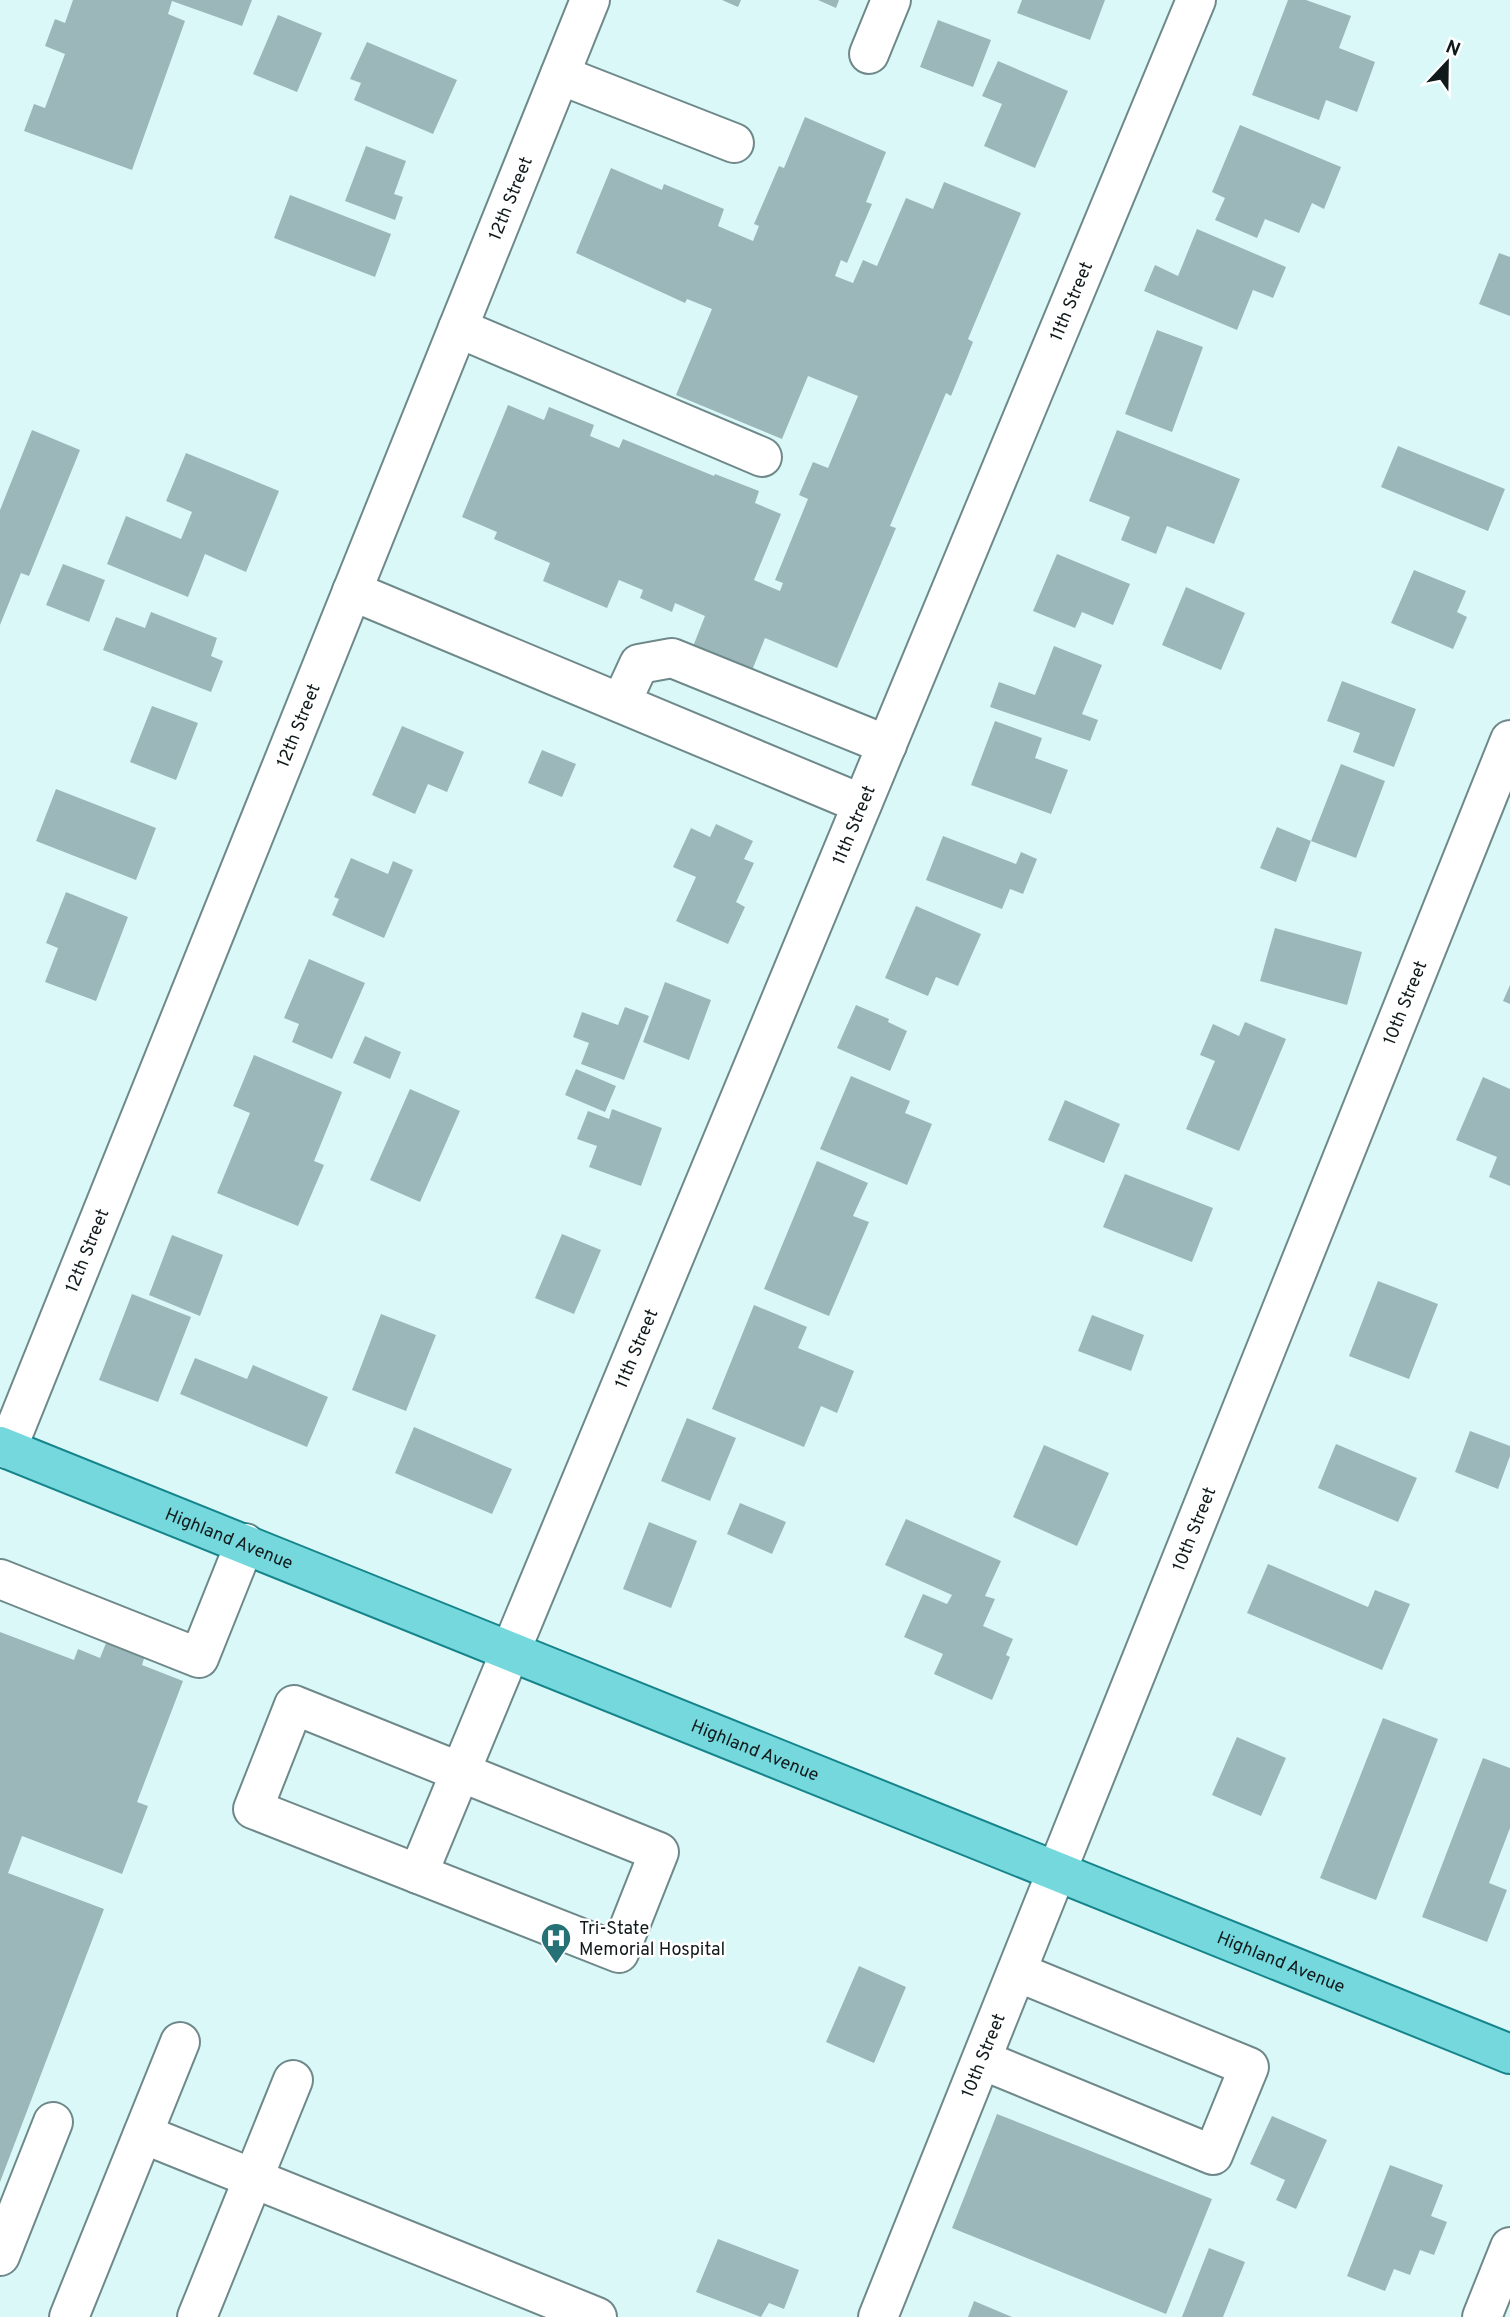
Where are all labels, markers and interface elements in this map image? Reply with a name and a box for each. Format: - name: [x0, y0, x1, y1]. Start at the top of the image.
- north arrow: [1412, 28, 1482, 98]
- text: N: [1442, 35, 1463, 63]
- street label: 12th Street: [484, 154, 539, 244]
- street label: 11th Street: [1046, 259, 1099, 345]
- street label: 12th Street: [272, 681, 327, 771]
- street label: 11th Street: [828, 782, 882, 869]
- street label: 10th Street: [1379, 958, 1433, 1049]
- street label: 12th Street: [61, 1206, 115, 1296]
- street label: 11th Street: [611, 1306, 664, 1392]
- street label: 10th Street: [1168, 1484, 1222, 1575]
- street label: Highland Avenue: [161, 1504, 296, 1576]
- street label: Highland Avenue: [687, 1715, 822, 1788]
- place label: Tri-State Memorial Hospital: [579, 1918, 725, 1962]
- hospital icon: Tri-State Memorial Hospital: [539, 1921, 573, 1965]
- street label: Highland Avenue: [1213, 1927, 1348, 1999]
- street label: 10th Street: [957, 2010, 1011, 2101]

